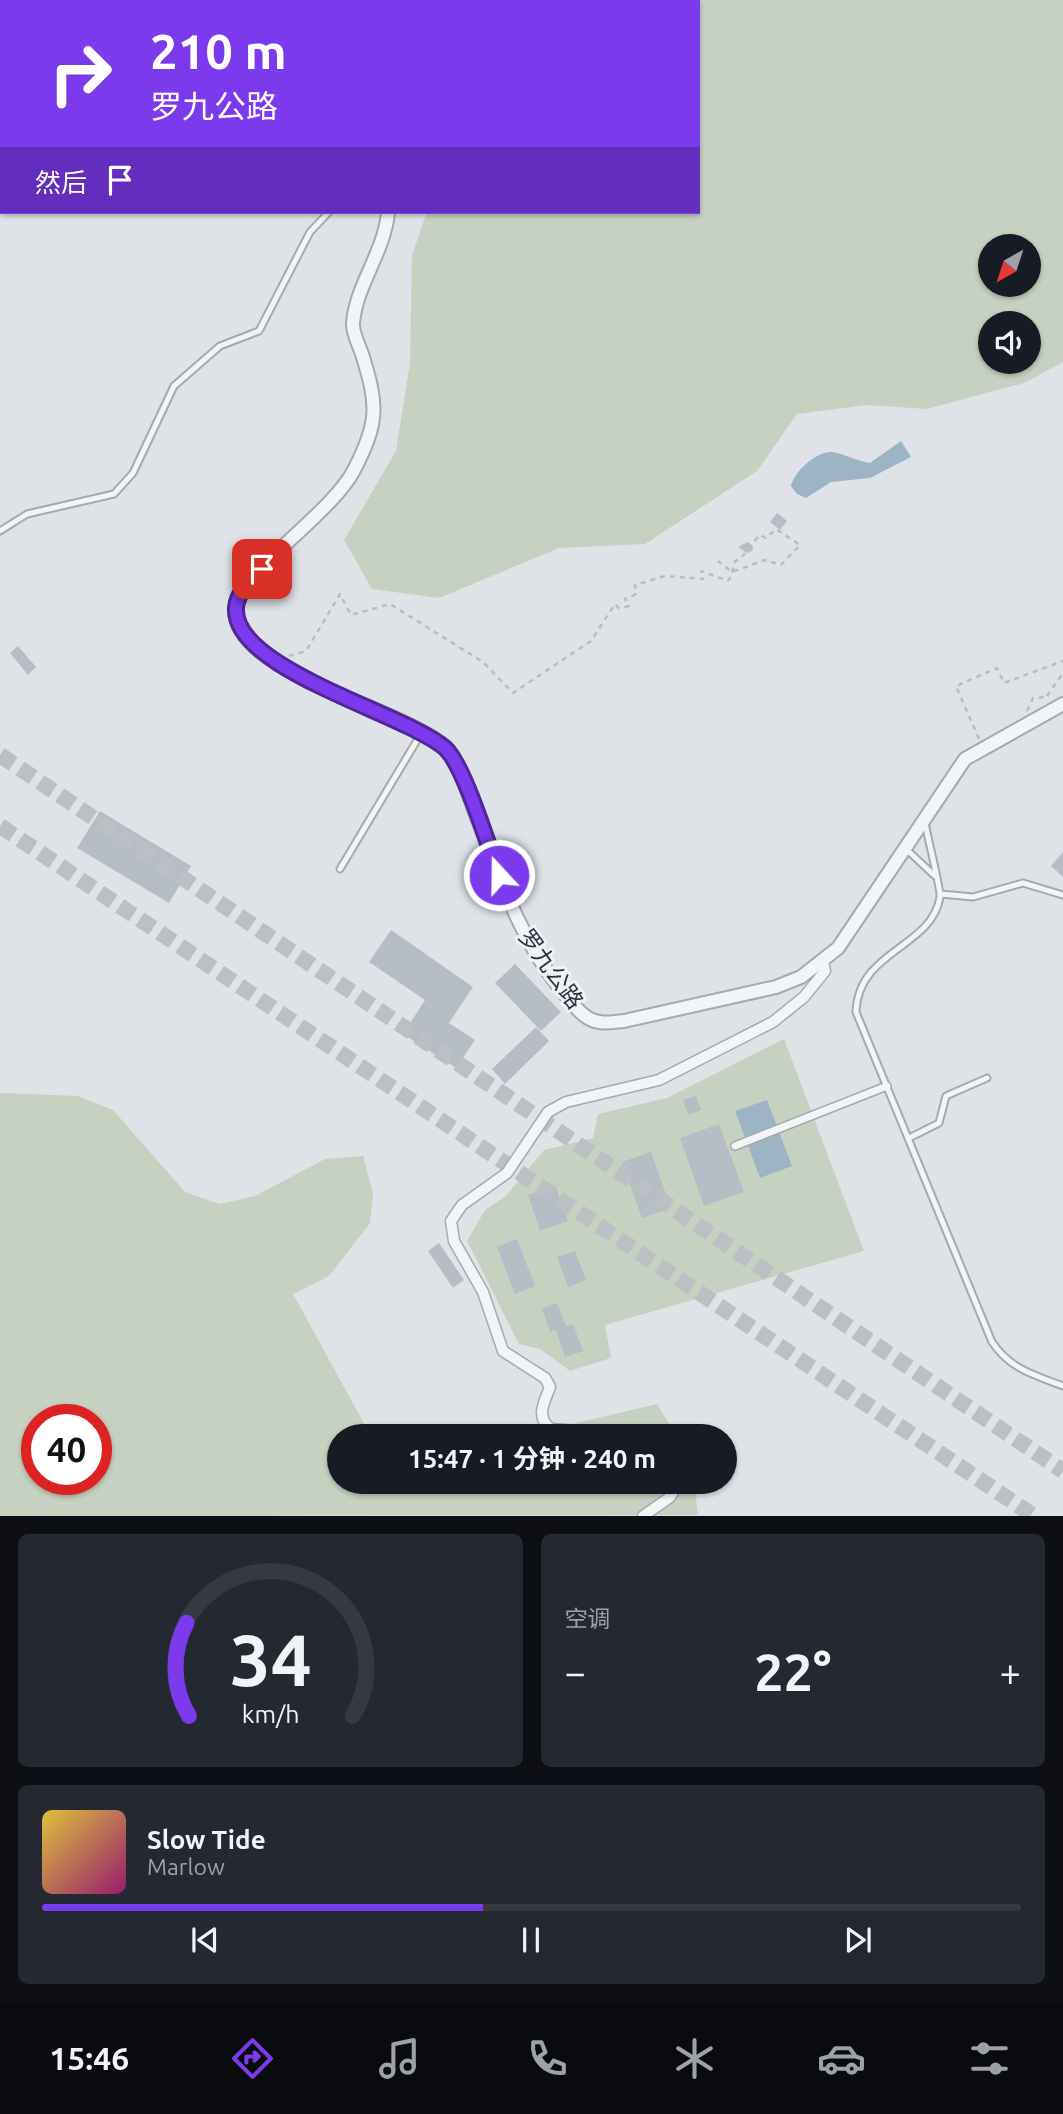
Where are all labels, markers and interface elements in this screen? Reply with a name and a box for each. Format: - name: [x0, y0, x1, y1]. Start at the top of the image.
- text: 210 m: [150, 23, 287, 78]
- icon: right: [35, 28, 126, 119]
- text: 罗九公路: [150, 88, 278, 124]
- icon: arrive: [101, 161, 139, 199]
- text: 然后: [35, 168, 87, 197]
- north arrow: [978, 234, 1041, 298]
- map controls: [978, 234, 1041, 374]
- button: sound: [978, 311, 1041, 374]
- pin: [232, 539, 292, 599]
- icon: arrive: [243, 550, 281, 588]
- position arrow: [462, 838, 536, 912]
- street label: 罗九公路: [514, 924, 589, 1013]
- speed limit sign: 40: [21, 1404, 112, 1495]
- text: 15:47 · 1 分钟 · 240 m: [408, 1444, 656, 1473]
- text: 空调: [565, 1606, 611, 1631]
- text: 34: [229, 1619, 311, 1701]
- text: 22°: [754, 1643, 831, 1701]
- text: −: [565, 1651, 586, 1693]
- text: +: [1000, 1651, 1021, 1693]
- text: km/h: [241, 1700, 299, 1728]
- text: Slow Tide: [147, 1825, 266, 1854]
- text: Marlow: [147, 1854, 225, 1879]
- icon: previous: [186, 1921, 224, 1959]
- icon: pause: [512, 1921, 550, 1959]
- icon: next: [839, 1921, 877, 1959]
- icon: directions: [228, 2034, 277, 2083]
- icon: music: [375, 2034, 424, 2083]
- icon: phone: [523, 2034, 572, 2083]
- icon: climate: [670, 2034, 719, 2083]
- icon: car: [817, 2034, 866, 2083]
- icon: filters: [965, 2034, 1014, 2083]
- text: 15:46: [49, 2040, 129, 2076]

